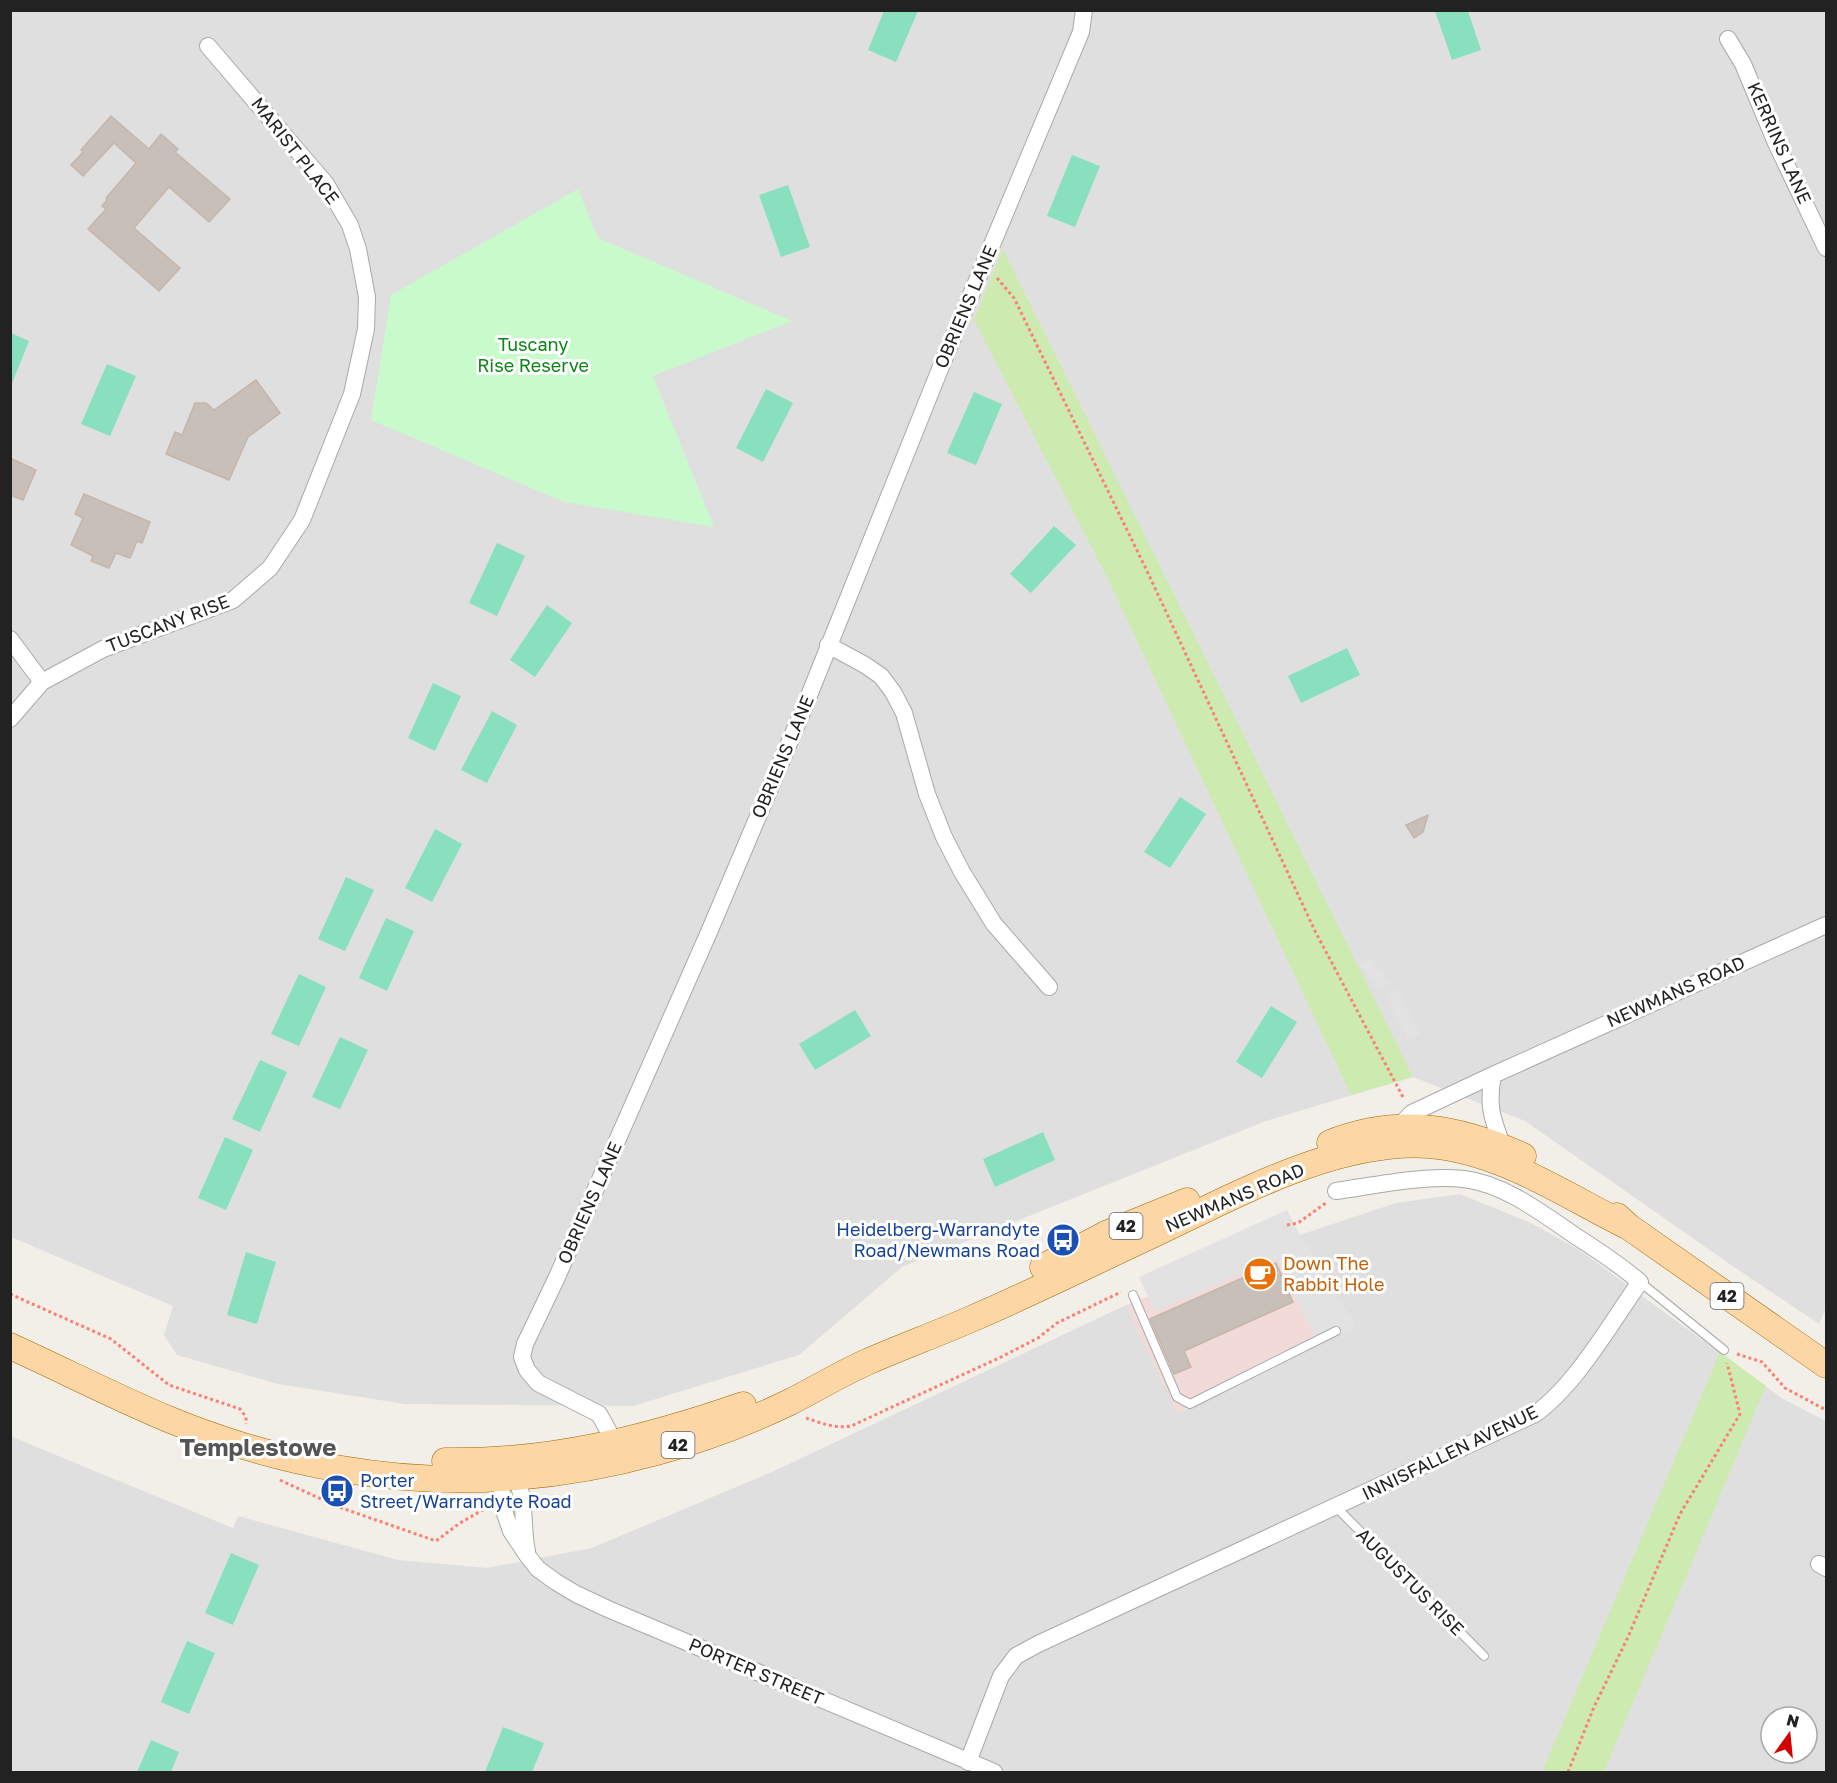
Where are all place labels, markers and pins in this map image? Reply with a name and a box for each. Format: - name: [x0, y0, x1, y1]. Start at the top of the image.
- place label: Heidelberg-Warrandyte Road/Newmans Road: [836, 1218, 1040, 1261]
- bus stop icon: Heidelberg-Warrandyte Road/Newmans Road: [1045, 1222, 1081, 1258]
- place label: Down The Rabbit Hole: [1283, 1252, 1384, 1295]
- cafe icon: Down The Rabbit Hole: [1242, 1256, 1278, 1292]
- place label: Porter Street/Warrandyte Road: [360, 1469, 572, 1512]
- bus stop icon: Porter Street/Warrandyte Road: [319, 1473, 355, 1509]

